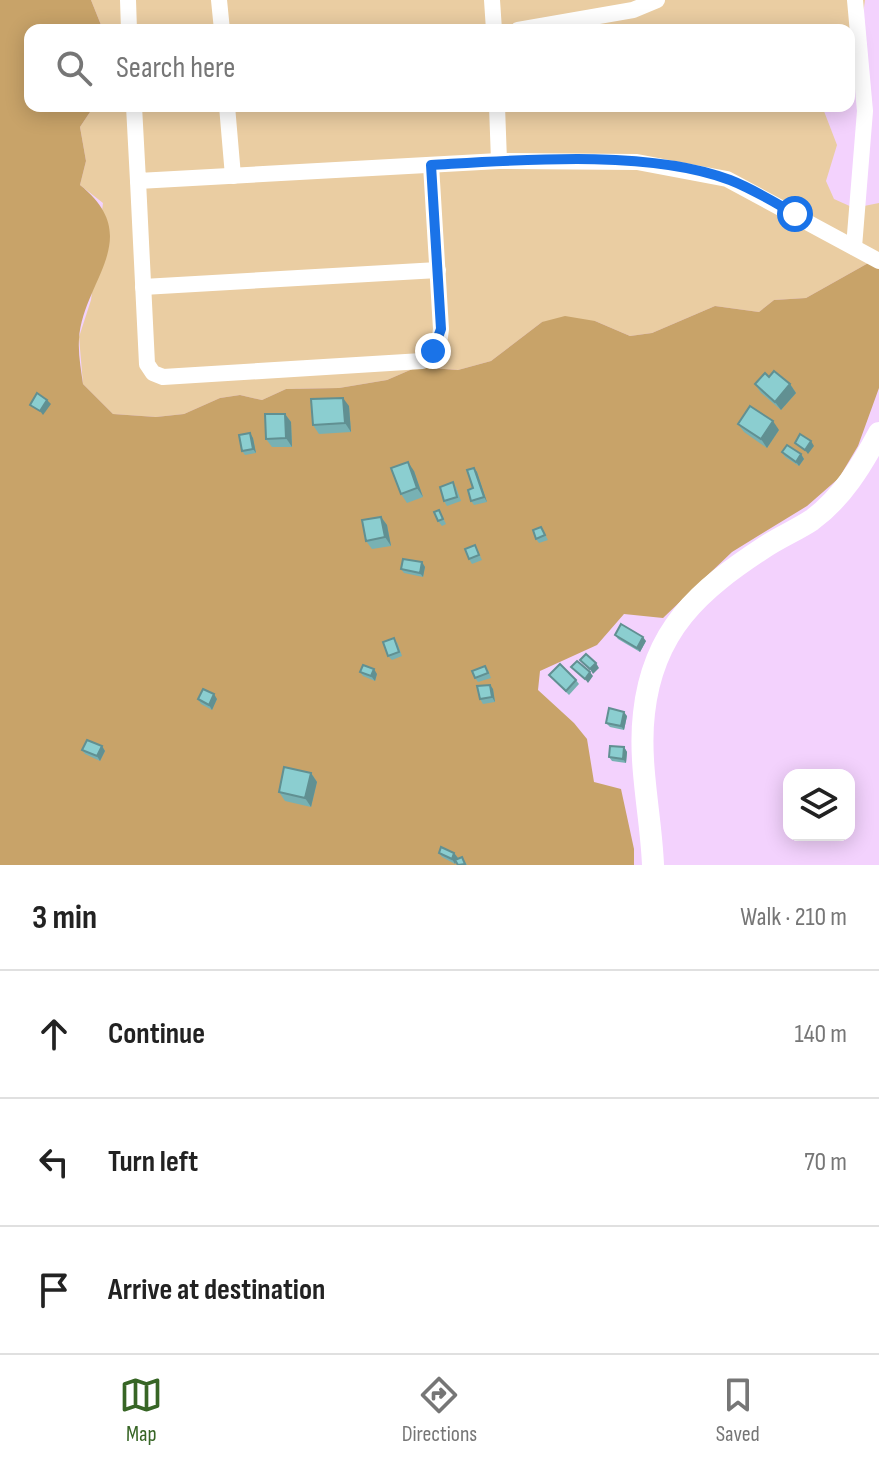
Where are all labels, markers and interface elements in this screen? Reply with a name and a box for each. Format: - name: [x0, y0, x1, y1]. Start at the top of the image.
- search box: [24, 24, 855, 112]
- icon: search: [52, 46, 96, 90]
- text: Search here: [116, 50, 235, 86]
- route start: [777, 196, 813, 232]
- route end: [415, 333, 451, 369]
- map controls: [783, 769, 855, 841]
- button: layers: [783, 769, 855, 841]
- text: 3 min: [32, 897, 97, 938]
- text: Walk · 210 m: [740, 902, 847, 933]
- icon: ahead: [32, 1012, 76, 1056]
- text: Continue: [108, 1016, 205, 1052]
- text: 140 m: [795, 1019, 847, 1050]
- icon: left: [32, 1140, 76, 1184]
- text: Turn left: [108, 1144, 198, 1180]
- text: 70 m: [804, 1147, 847, 1178]
- icon: arrive: [32, 1268, 76, 1312]
- text: Arrive at destination: [108, 1272, 325, 1308]
- tab: Map: [119, 1373, 163, 1448]
- tab: Directions: [402, 1373, 477, 1448]
- tab: Saved: [716, 1373, 760, 1448]

